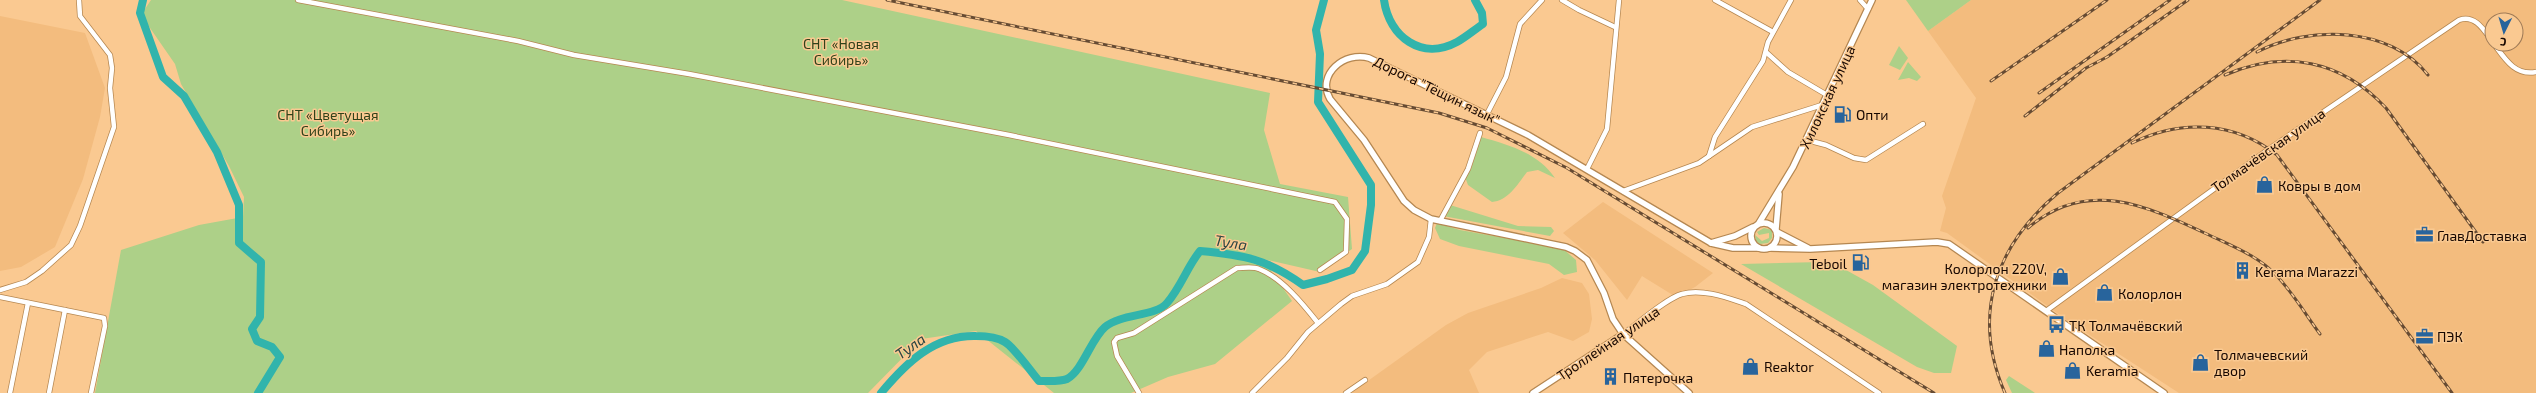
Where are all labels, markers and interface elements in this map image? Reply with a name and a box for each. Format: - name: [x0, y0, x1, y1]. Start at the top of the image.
- north arrow: [2484, 12, 2524, 52]
- park label: СНТ «Новая Сибирь»: [803, 35, 879, 68]
- text: С: [2499, 36, 2507, 49]
- street label: Хилокская улица: [1796, 43, 1858, 151]
- street label: Дорога "Тёщин язык": [1371, 52, 1503, 128]
- fuel station icon: Опти: [1833, 104, 1853, 124]
- street label: Толмачёвская улица: [2208, 104, 2328, 196]
- park label: СНТ «Цветущая Сибирь»: [277, 106, 379, 139]
- place label: Опти: [1856, 106, 1888, 123]
- shop icon: Ковры в дом: [2255, 175, 2275, 195]
- place label: Ковры в дом: [2278, 177, 2361, 194]
- office icon: ГлавДоставка: [2414, 225, 2434, 245]
- place label: ГлавДоставка: [2437, 227, 2527, 244]
- water label: Тула: [1213, 231, 1249, 253]
- fuel station icon: Teboil: [1850, 253, 1870, 273]
- place label: Teboil: [1809, 255, 1848, 272]
- place label: Колорлон 220V, магазин электротехники: [1882, 260, 2047, 293]
- building icon: Kerama Marazzi: [2232, 261, 2252, 281]
- place label: Kerama Marazzi: [2255, 263, 2358, 280]
- shop icon: Колорлон 220V, магазин электротехники: [2050, 266, 2070, 286]
- shop icon: Колорлон: [2095, 283, 2115, 303]
- place label: Колорлон: [2118, 285, 2182, 302]
- street label: Троллейная улица: [1553, 302, 1663, 384]
- bus stop icon: ТК Толмачёвский: [2046, 315, 2066, 335]
- place label: ТК Толмачёвский: [2069, 317, 2183, 334]
- office icon: ПЭК: [2414, 326, 2434, 346]
- place label: ПЭК: [2437, 328, 2463, 345]
- water label: Тула: [891, 329, 929, 363]
- shop icon: Наполка: [2036, 339, 2056, 359]
- place label: Наполка: [2059, 341, 2115, 358]
- place label: Толмачевский двор: [2214, 346, 2308, 379]
- shop icon: Толмачевский двор: [2191, 352, 2211, 372]
- shop icon: Reaktor: [1741, 356, 1761, 376]
- place label: Reaktor: [1764, 358, 1814, 375]
- shop icon: Keramia: [2063, 360, 2083, 380]
- place label: Keramia: [2086, 362, 2138, 379]
- building icon: Пятерочка: [1600, 367, 1620, 387]
- place label: Пятерочка: [1623, 369, 1693, 386]

